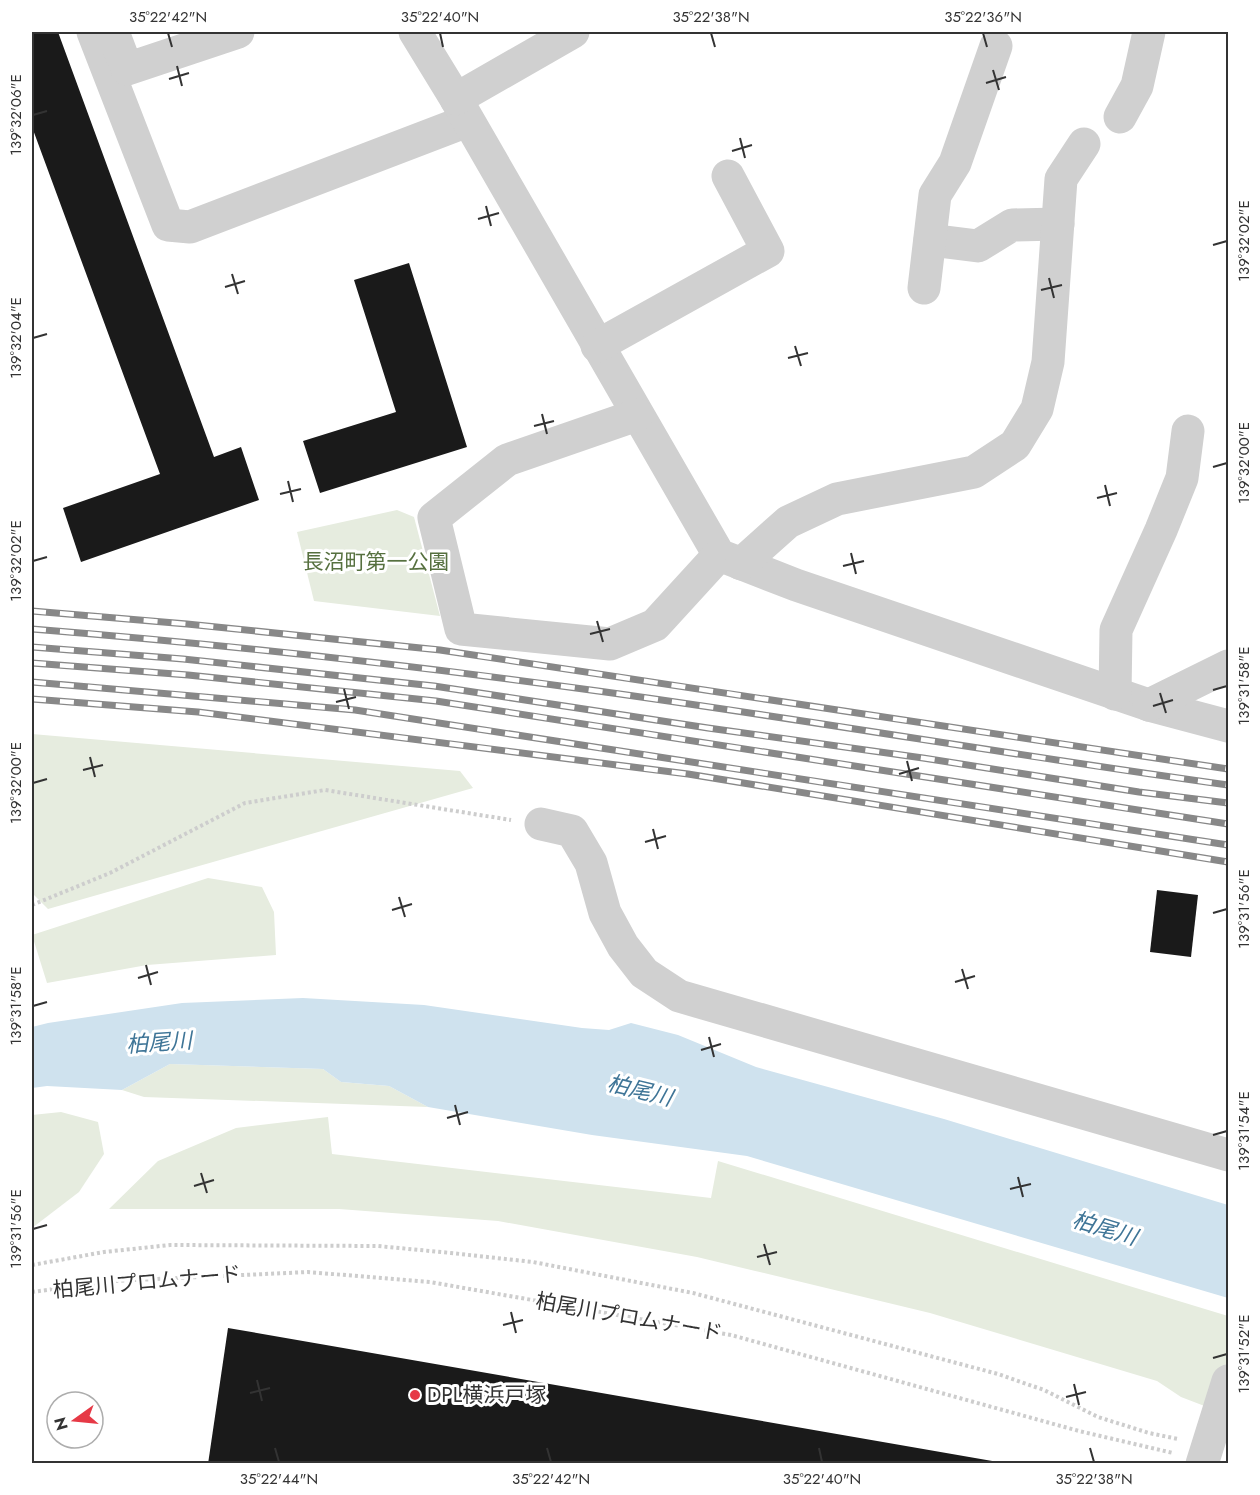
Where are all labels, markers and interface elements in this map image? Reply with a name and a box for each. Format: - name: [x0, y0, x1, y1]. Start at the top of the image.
- text: 35°22'42"N: [129, 6, 207, 28]
- text: 35°22'40"N: [401, 6, 479, 28]
- text: 35°22'38"N: [672, 6, 750, 28]
- text: 35°22'36"N: [944, 6, 1022, 28]
- text: 139°32'06"E: [5, 74, 27, 156]
- text: 139°32'02"E: [1233, 200, 1255, 282]
- text: 139°32'04"E: [5, 297, 27, 379]
- text: 139°32'00"E: [1233, 422, 1255, 504]
- text: 139°32'02"E: [5, 520, 27, 602]
- park label: 長沼町第一公園: [303, 547, 450, 577]
- text: 139°31'58"E: [1233, 647, 1255, 725]
- text: 139°32'00"E: [5, 742, 27, 824]
- text: 139°31'56"E: [1233, 869, 1255, 949]
- text: 139°31'58"E: [5, 967, 27, 1045]
- water label: 柏尾川: [125, 1024, 195, 1060]
- water label: 柏尾川: [604, 1066, 678, 1114]
- text: 139°31'54"E: [1233, 1091, 1255, 1171]
- text: 139°31'56"E: [5, 1189, 27, 1269]
- water label: 柏尾川: [1069, 1203, 1143, 1254]
- street label: 柏尾川プロムナード: [52, 1259, 242, 1305]
- street label: 柏尾川プロムナード: [533, 1286, 725, 1348]
- text: 139°31'52"E: [1233, 1314, 1255, 1394]
- place label: DPL横浜戸塚: [427, 1380, 546, 1410]
- marker: DPL横浜戸塚: [408, 1388, 422, 1402]
- north arrow: [45, 1390, 105, 1450]
- text: N: [48, 1415, 74, 1433]
- text: 35°22'44"N: [240, 1468, 318, 1490]
- text: 35°22'42"N: [512, 1468, 590, 1490]
- text: 35°22'40"N: [783, 1468, 861, 1490]
- text: 35°22'38"N: [1055, 1468, 1133, 1490]

